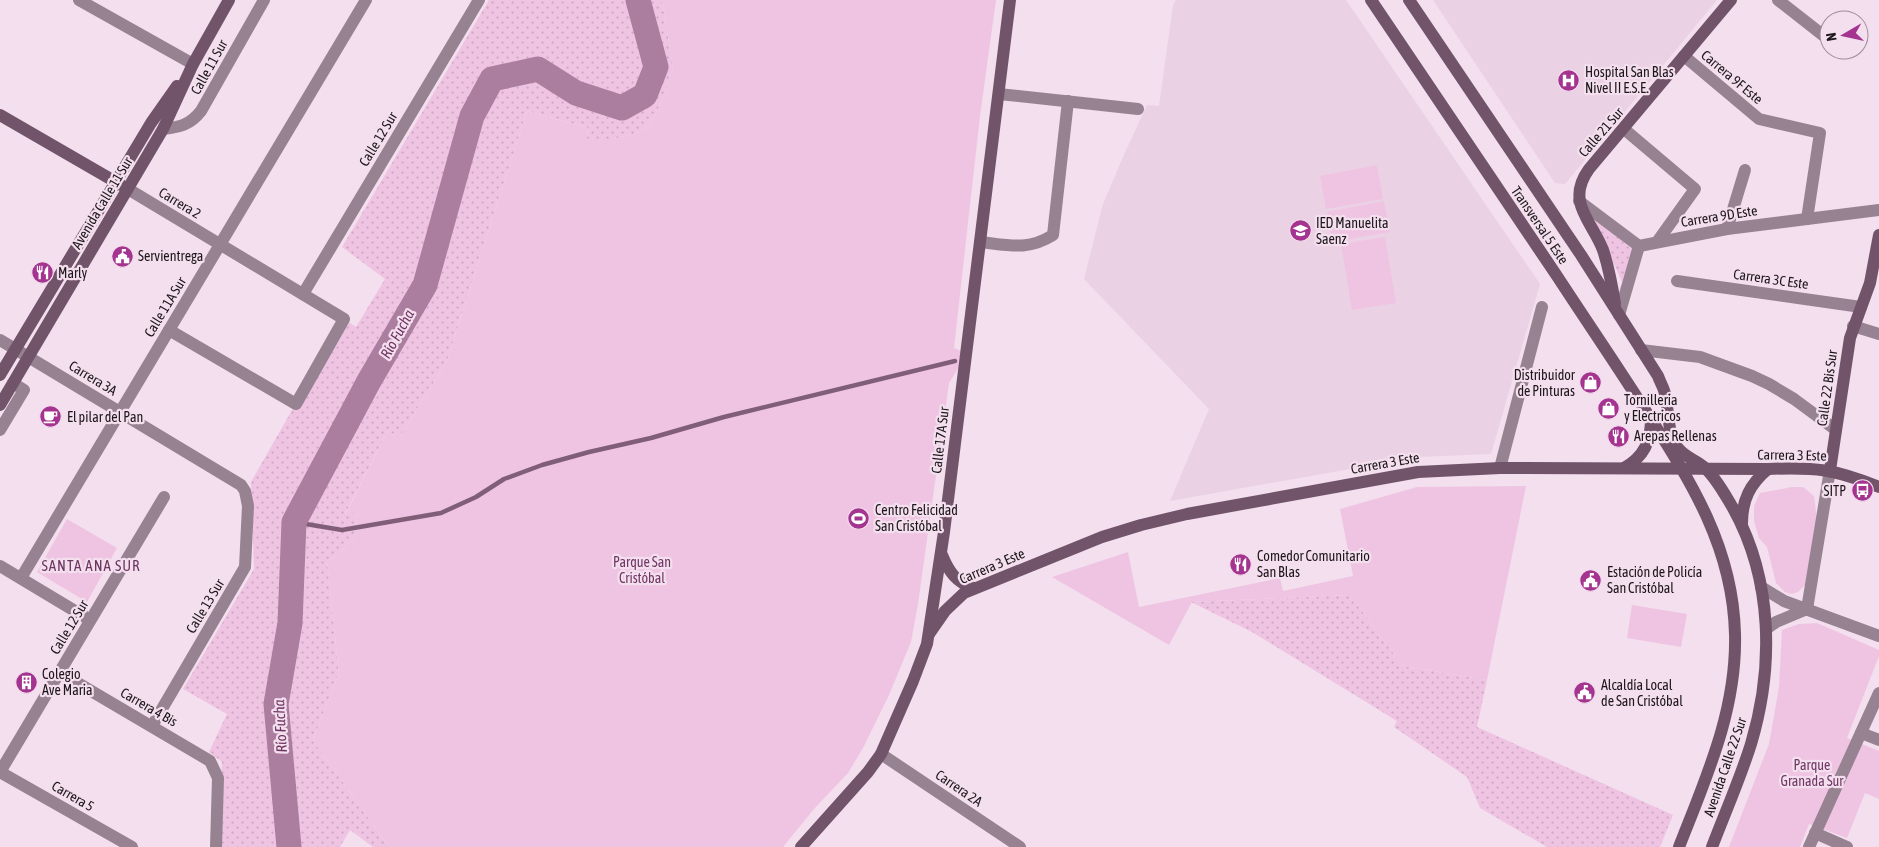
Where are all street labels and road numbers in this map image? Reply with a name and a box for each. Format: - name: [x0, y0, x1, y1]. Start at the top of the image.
- street label: Calle 11 Sur: [187, 36, 231, 97]
- street label: Carrera 9F Este: [1698, 47, 1766, 107]
- street label: Calle 21 Sur: [1575, 103, 1627, 160]
- street label: Calle 12 Sur: [356, 108, 401, 169]
- street label: Avenida Calle 11 Sur: [68, 154, 136, 252]
- street label: Transversal 5 Este: [1508, 183, 1572, 267]
- street label: Carrera 2: [156, 184, 204, 222]
- street label: Carrera 9D Este: [1680, 202, 1758, 230]
- street label: Carrera 3C Este: [1732, 266, 1810, 292]
- street label: Calle 11A Sur: [141, 273, 190, 340]
- street label: Calle 22 Bis Sur: [1814, 348, 1840, 427]
- street label: Carrera 3A: [66, 357, 120, 399]
- street label: Calle 17A Sur: [928, 405, 952, 474]
- street label: Carrera 3 Este: [1757, 446, 1827, 464]
- street label: Carrera 3 Este: [1349, 449, 1421, 477]
- street label: Carrera 3 Este: [957, 545, 1027, 587]
- street label: Calle 13 Sur: [183, 575, 228, 636]
- street label: Calle 12 Sur: [47, 596, 92, 657]
- street label: Carrera 4 Bis: [118, 684, 180, 730]
- street label: Avenida Calle 22 Sur: [1700, 714, 1750, 819]
- street label: Carrera 2A: [932, 767, 986, 810]
- street label: Carrera 5: [49, 777, 97, 815]

